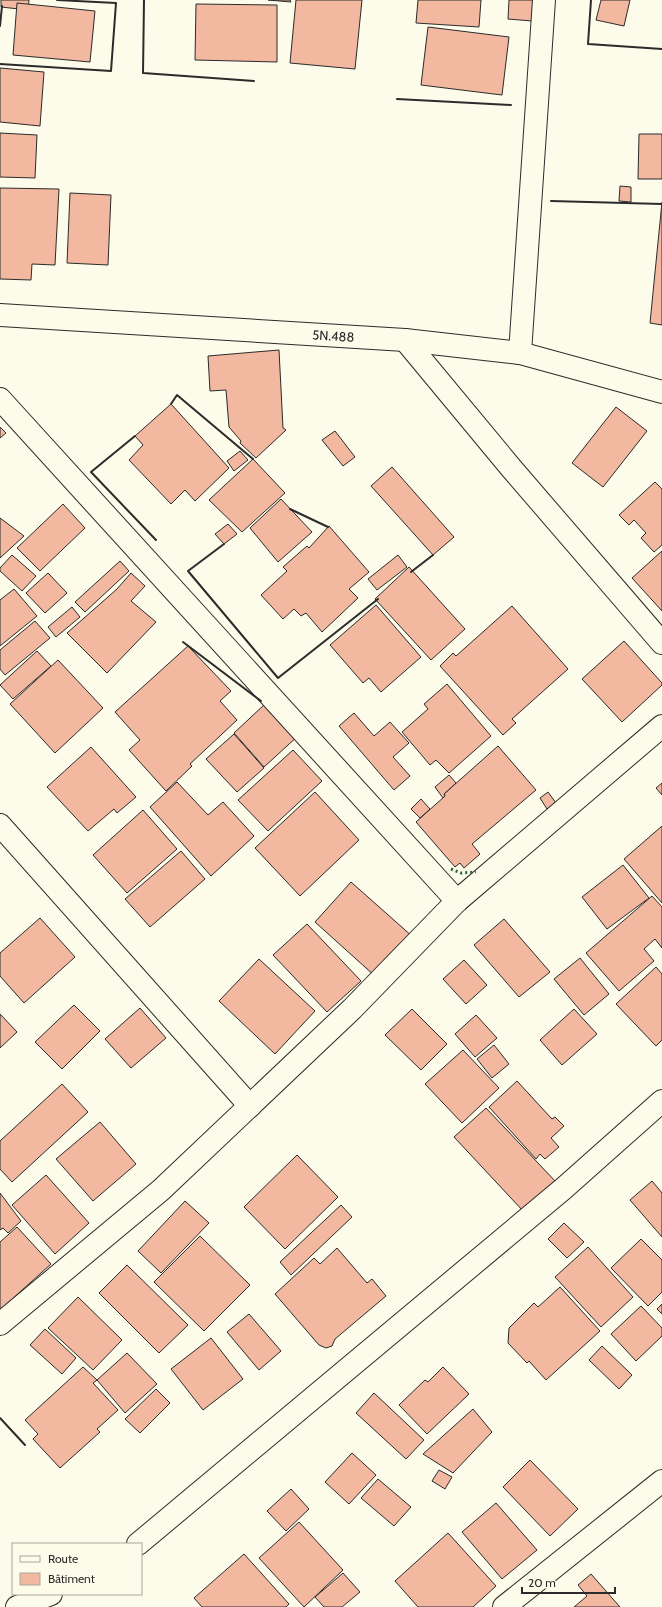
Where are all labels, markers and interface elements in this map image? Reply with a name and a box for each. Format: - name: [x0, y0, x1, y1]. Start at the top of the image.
- street label: 5N.488: [312, 326, 355, 345]
- legend: [12, 1543, 142, 1595]
- text: Route: [48, 1551, 78, 1566]
- scale bar: [522, 1569, 615, 1595]
- text: Bâtiment: [48, 1571, 95, 1586]
- text: 20 m: [528, 1575, 556, 1590]

